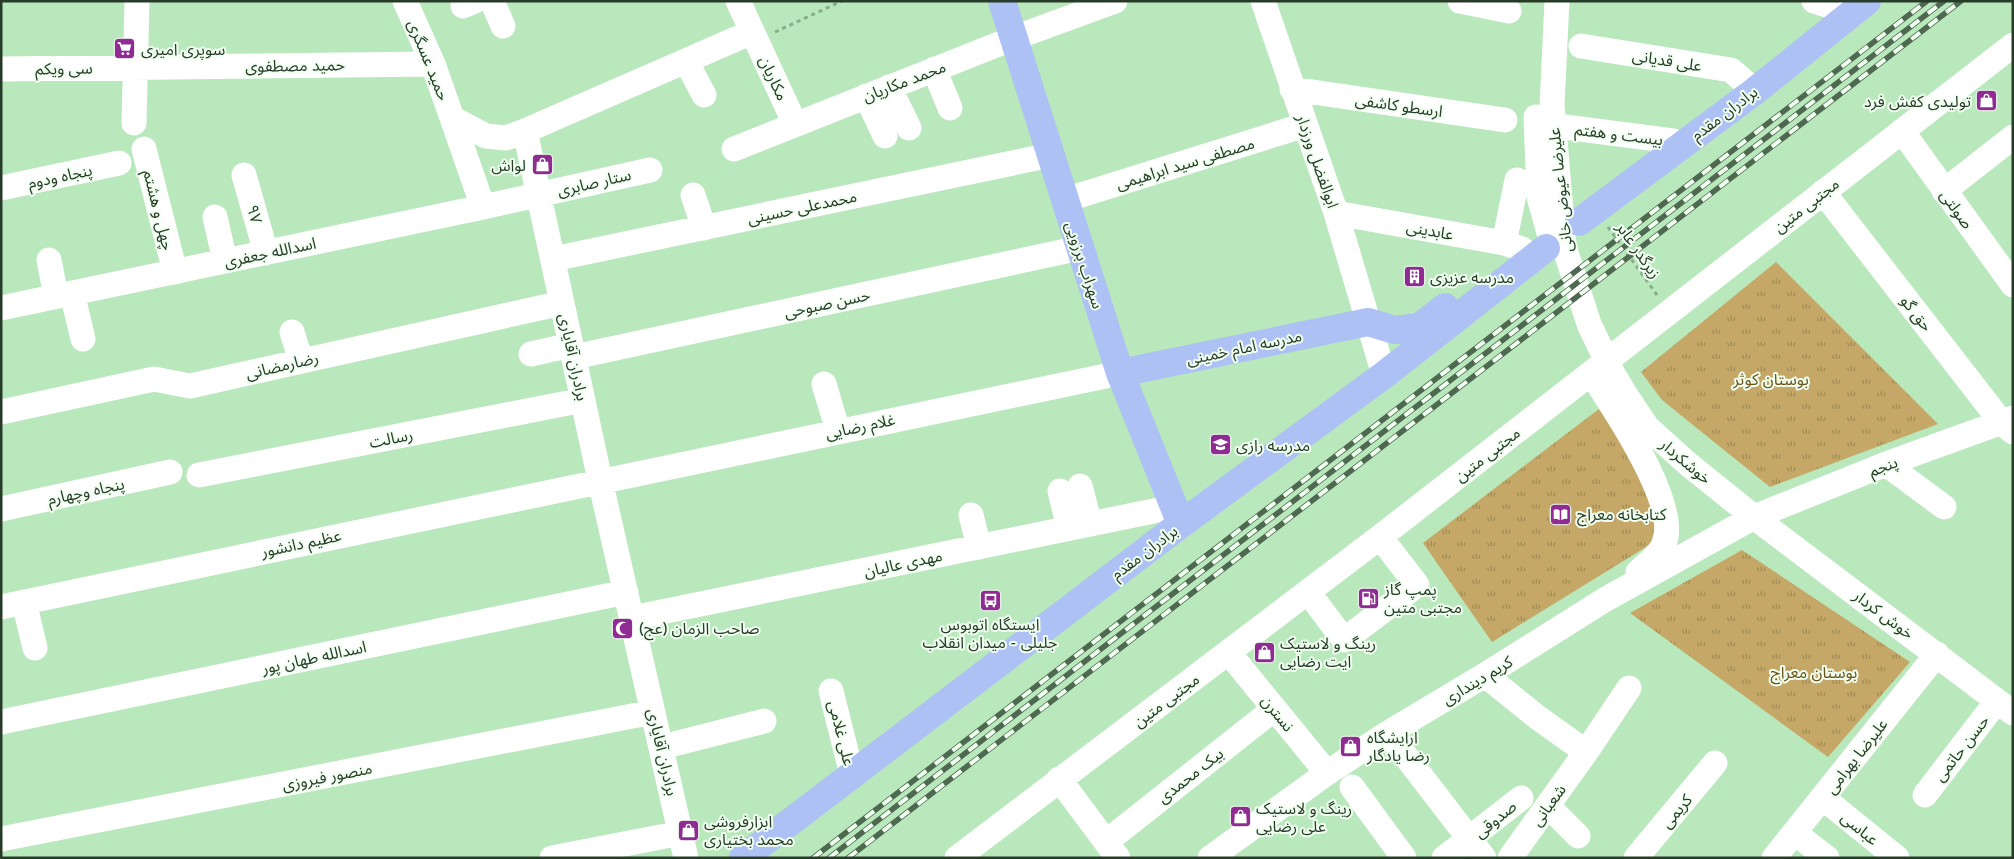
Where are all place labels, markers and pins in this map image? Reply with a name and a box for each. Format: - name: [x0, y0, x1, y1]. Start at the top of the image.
- supermarket icon: سوپری امیری: [113, 37, 137, 61]
- place label: سوپری امیری: [141, 40, 225, 60]
- shop icon: تولیدی کفش فرد: [1975, 89, 1999, 113]
- place label: تولیدی کفش فرد: [1864, 92, 1971, 112]
- shop icon: لواش: [530, 153, 554, 177]
- place label: لواش: [491, 156, 526, 176]
- building icon: مدرسه عزیزی: [1402, 265, 1426, 289]
- place label: مدرسه عزیزی: [1430, 268, 1514, 288]
- school or university icon: مدرسه رازی: [1208, 433, 1232, 457]
- place label: مدرسه رازی: [1236, 436, 1310, 456]
- library icon: کتابخانه معراج: [1549, 502, 1573, 526]
- place label: کتابخانه معراج: [1577, 505, 1667, 527]
- place label: پمپ گاز مجتبی متین: [1383, 580, 1462, 618]
- fuel station icon: پمپ گاز مجتبی متین: [1356, 586, 1380, 610]
- bus stop icon: ایستگاه اتوبوس جلیلی - میدان انقلاب: [978, 588, 1002, 612]
- place label: ایستگاه اتوبوس جلیلی - میدان انقلاب: [923, 615, 1057, 653]
- mosque icon: صاحب الزمان (عج): [611, 616, 635, 640]
- place label: صاحب الزمان (عج): [639, 619, 759, 641]
- place label: رینگ و لاستیک ایت رضایی: [1280, 634, 1376, 672]
- shop icon: رینگ و لاستیک ایت رضایی: [1252, 640, 1276, 664]
- place label: ارایشگاه رضا یادگار: [1366, 728, 1430, 766]
- shop icon: ارایشگاه رضا یادگار: [1339, 734, 1363, 758]
- place label: رینگ و لاستیک علی رضایی: [1256, 799, 1352, 837]
- shop icon: رینگ و لاستیک علی رضایی: [1228, 805, 1252, 829]
- place label: ابزارفروشی محمد بختیاری: [704, 812, 794, 850]
- shop icon: ابزارفروشی محمد بختیاری: [676, 818, 700, 842]

